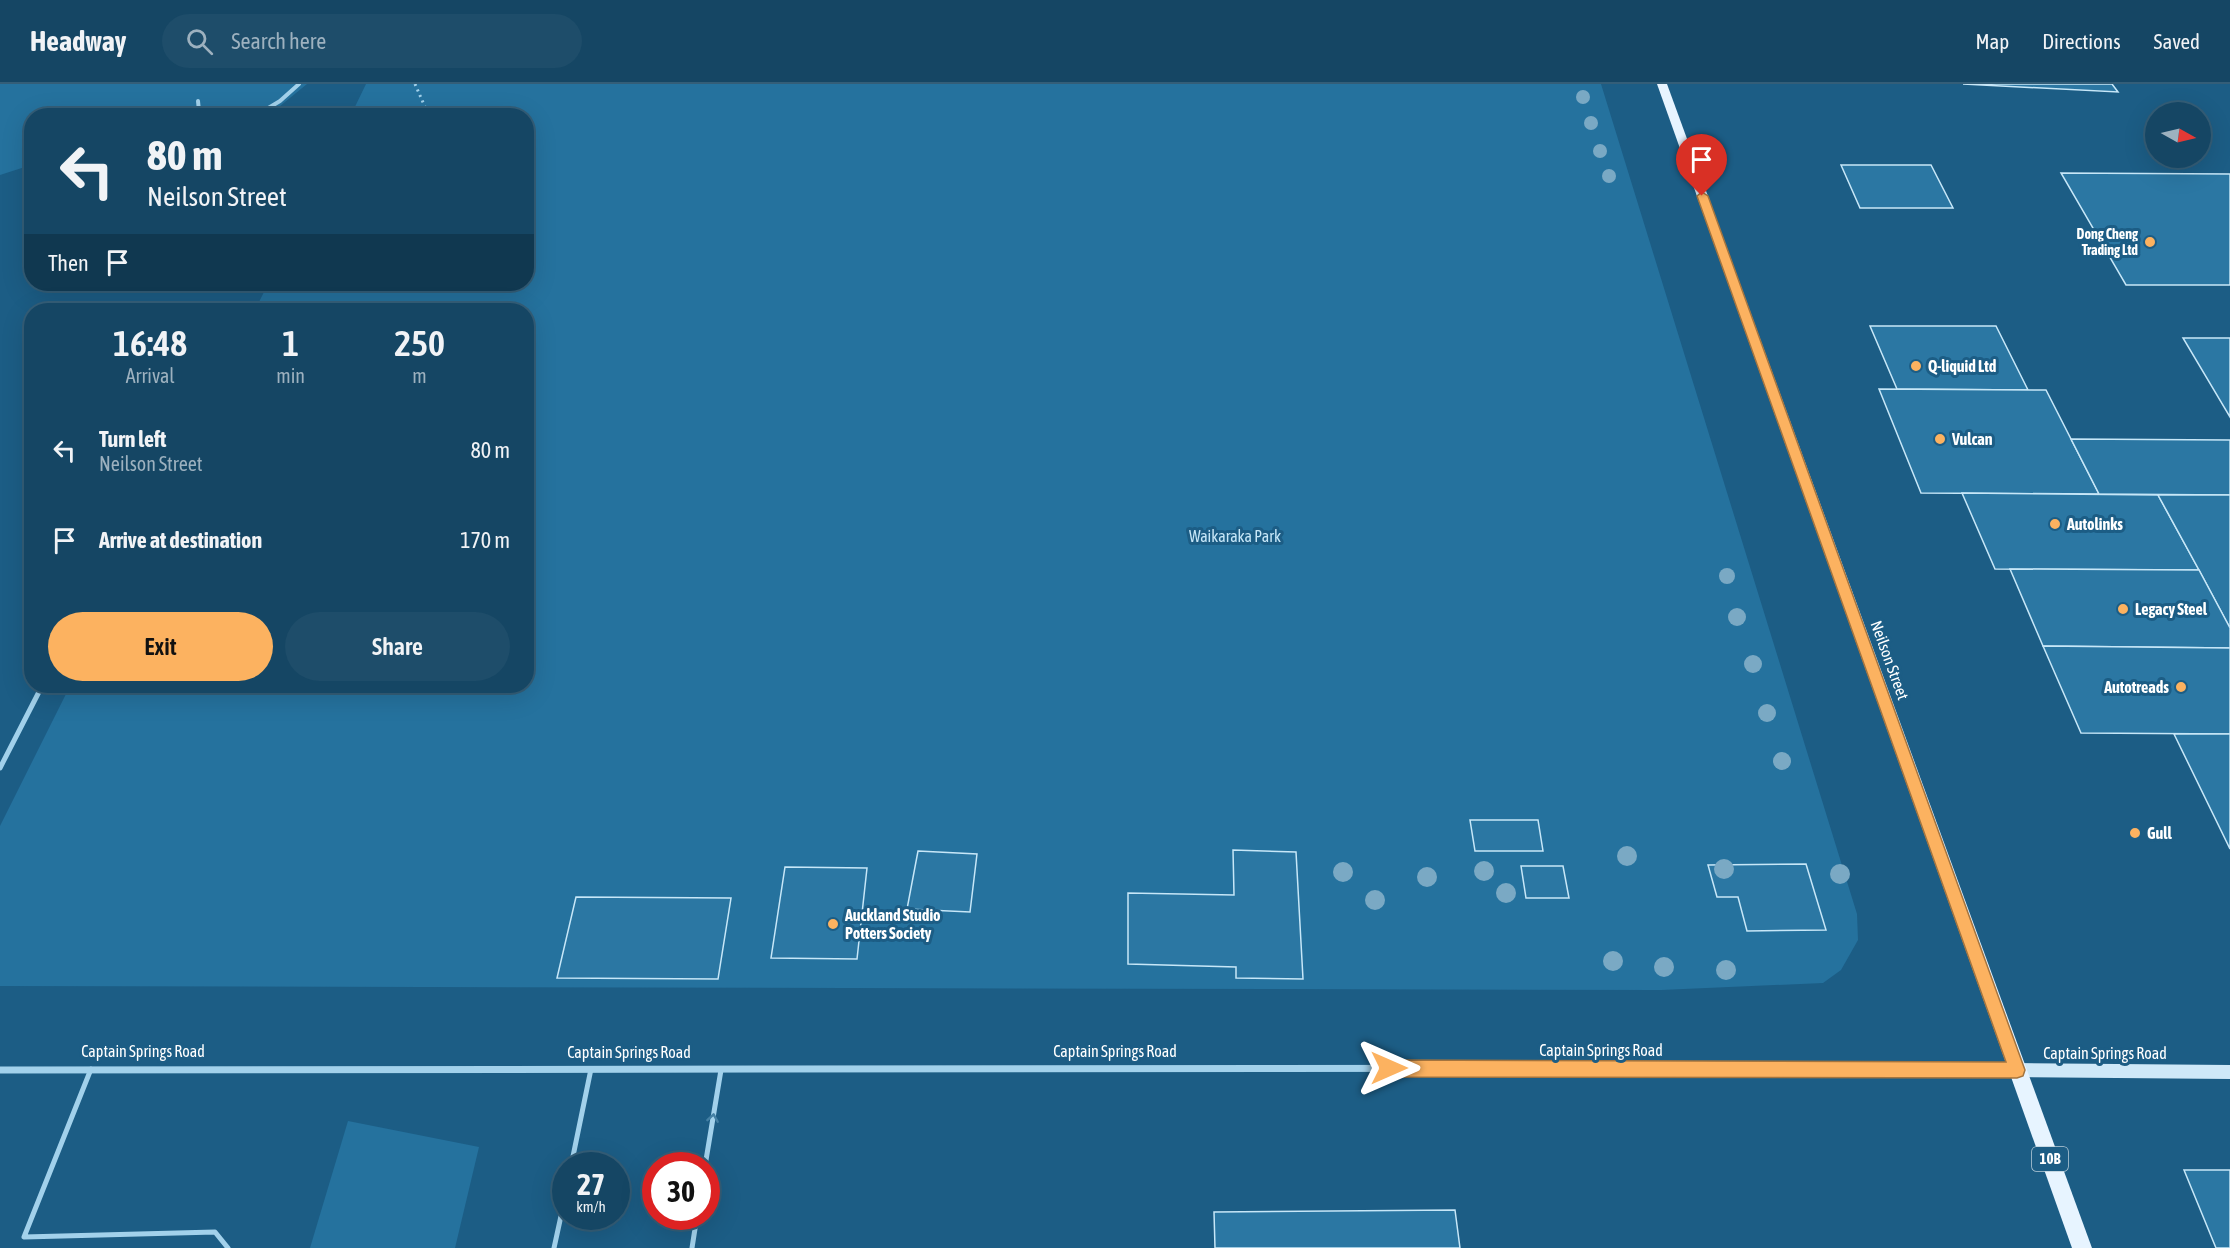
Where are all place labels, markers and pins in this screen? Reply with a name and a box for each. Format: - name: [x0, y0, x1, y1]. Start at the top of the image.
- pin: [1676, 134, 1727, 196]
- place label: Dong Cheng Trading Ltd: [2077, 226, 2139, 258]
- marker: Dong Cheng Trading Ltd: [2143, 235, 2157, 249]
- place label: Q-liquid Ltd: [1928, 357, 1997, 375]
- marker: Q-liquid Ltd: [1909, 359, 1923, 373]
- place label: Vulcan: [1951, 430, 1993, 448]
- marker: Vulcan: [1933, 432, 1947, 446]
- place label: Autolinks: [2066, 515, 2123, 533]
- marker: Autolinks: [2048, 517, 2062, 531]
- place label: Legacy Steel: [2135, 600, 2208, 618]
- marker: Legacy Steel: [2116, 602, 2130, 616]
- place label: Autotreads: [2103, 678, 2169, 696]
- marker: Autotreads: [2174, 680, 2188, 694]
- place label: Gull: [2147, 824, 2172, 842]
- marker: Gull: [2128, 826, 2142, 840]
- place label: Auckland Studio Potters Society: [844, 906, 941, 942]
- marker: Auckland Studio Potters Society: [826, 917, 840, 931]

